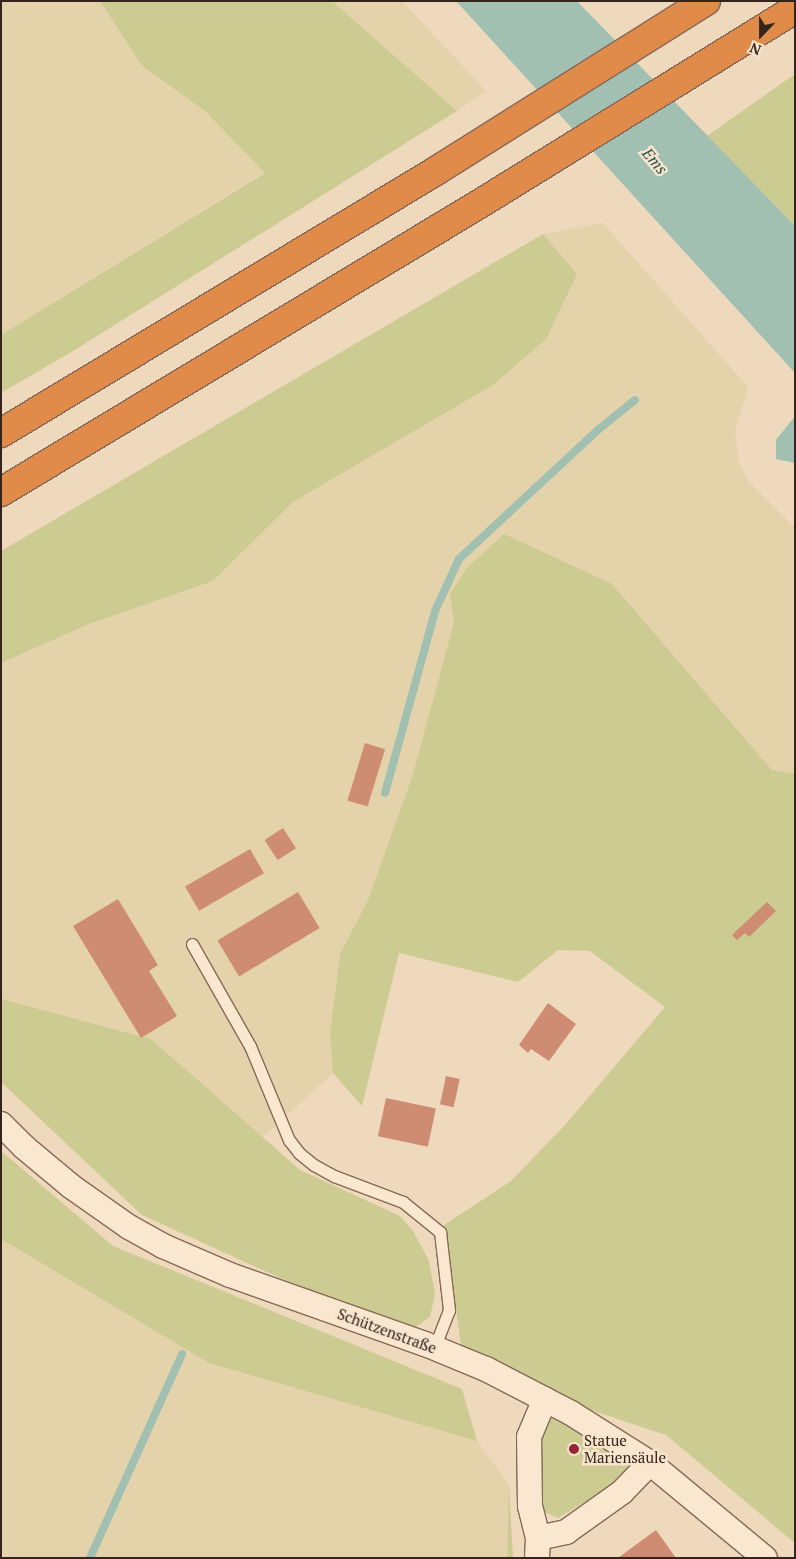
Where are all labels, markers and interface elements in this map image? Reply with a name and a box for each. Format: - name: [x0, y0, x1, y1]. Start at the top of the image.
- north arrow: [736, 10, 786, 60]
- text: N: [747, 39, 764, 60]
- water label: Ems: [638, 144, 672, 178]
- street label: Schützenstraße: [335, 1305, 439, 1357]
- place label: Statue Mariensäule: [584, 1431, 666, 1466]
- marker: Statue Mariensäule: [568, 1443, 580, 1455]

